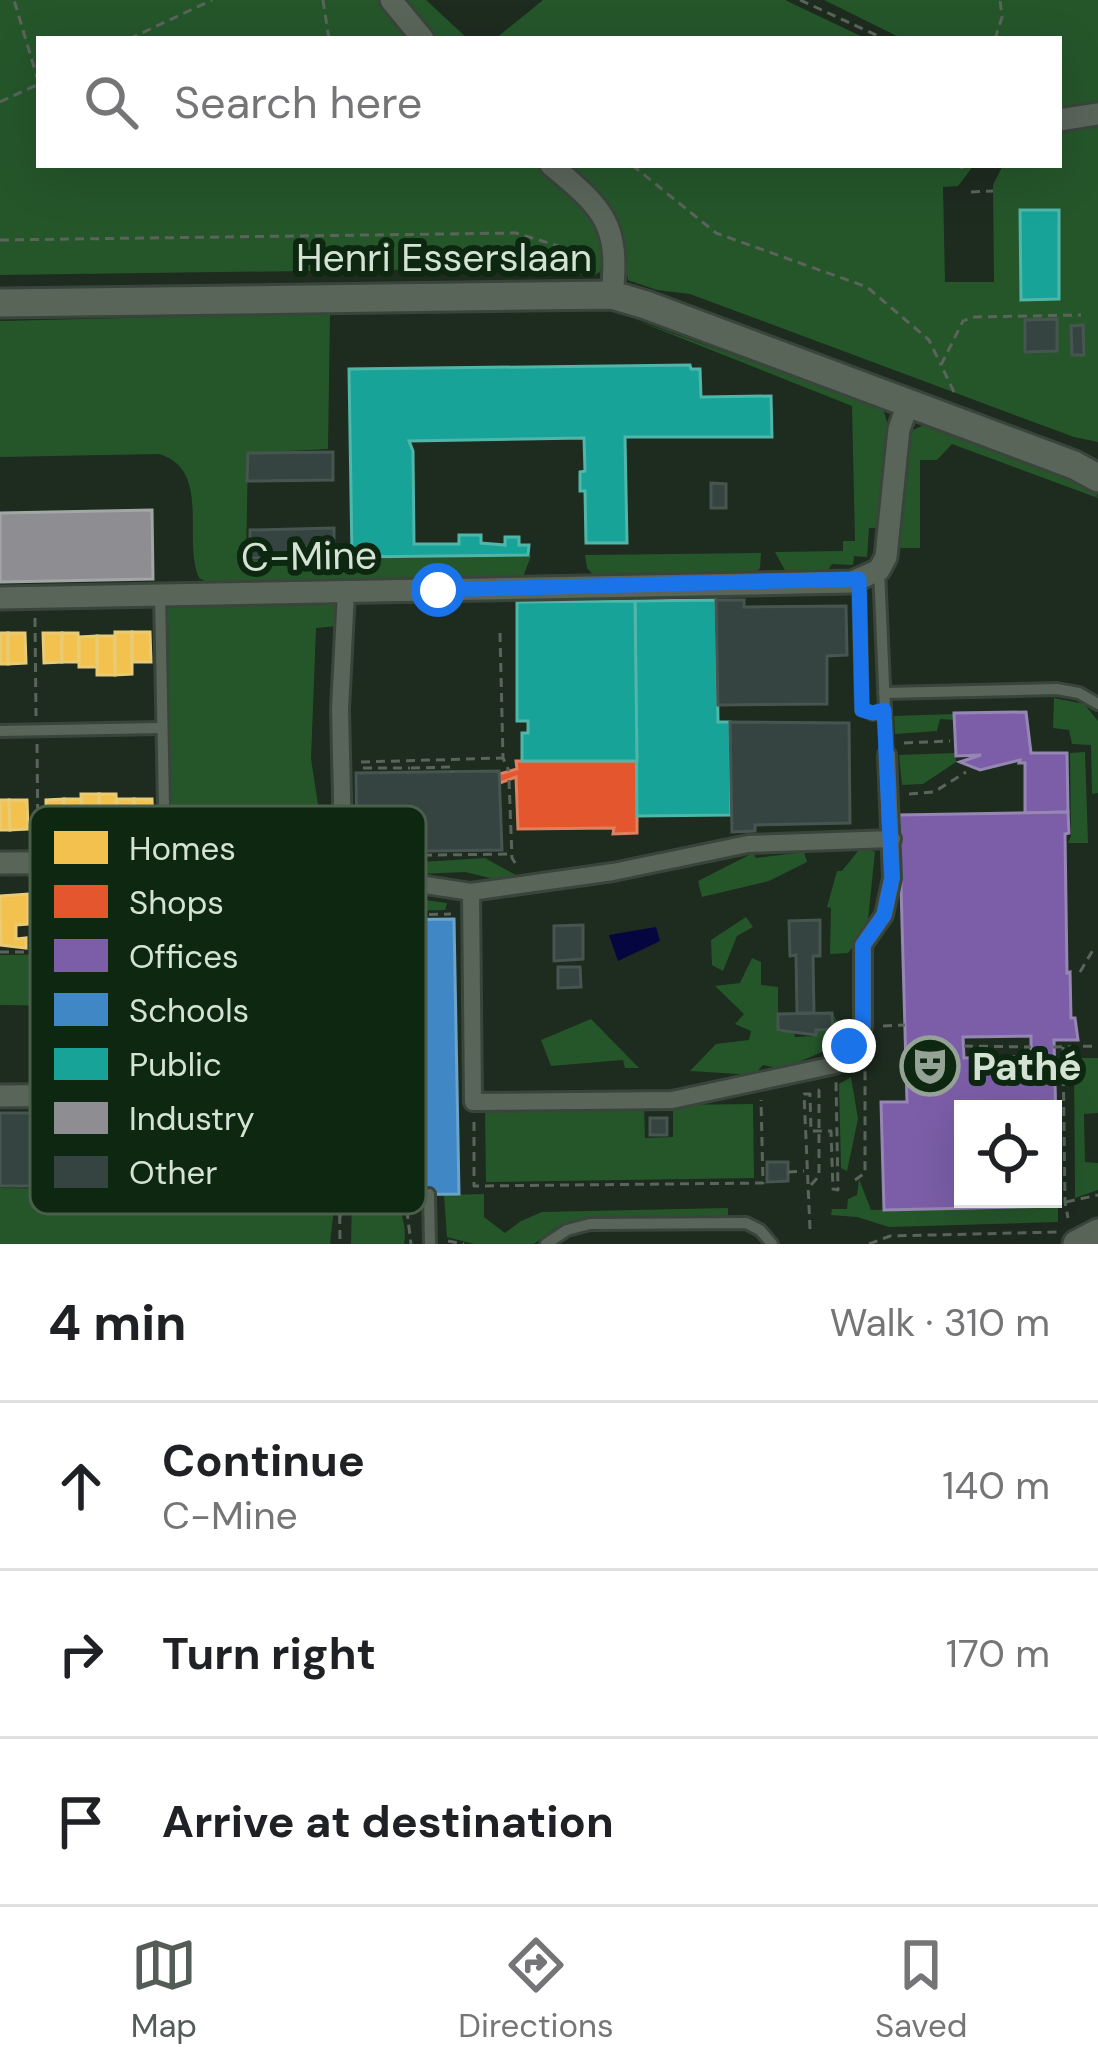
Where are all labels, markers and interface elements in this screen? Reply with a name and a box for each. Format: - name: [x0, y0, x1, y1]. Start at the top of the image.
- search box: [36, 36, 1062, 168]
- icon: search: [78, 69, 144, 135]
- text: Search here: [174, 73, 422, 132]
- street label: Henri Esserslaan: [296, 232, 592, 283]
- street label: C-Mine: [241, 529, 377, 583]
- route start: [411, 563, 465, 617]
- legend: [30, 806, 426, 1214]
- text: Homes: [129, 827, 236, 870]
- text: Shops: [129, 881, 224, 924]
- text: Offices: [129, 935, 239, 978]
- text: Schools: [129, 989, 249, 1032]
- route end: [822, 1019, 876, 1073]
- theatre icon: Pathé: [899, 1035, 961, 1097]
- place label: Pathé: [972, 1041, 1082, 1092]
- text: Public: [129, 1043, 222, 1086]
- text: Industry: [129, 1097, 255, 1140]
- map controls: [954, 1100, 1062, 1208]
- button: locate: [954, 1100, 1062, 1208]
- text: Other: [129, 1151, 217, 1194]
- text: 4 min: [48, 1289, 187, 1356]
- text: Walk · 310 m: [830, 1297, 1050, 1348]
- text: Continue: [162, 1431, 365, 1490]
- icon: ahead: [48, 1453, 114, 1519]
- text: 140 m: [942, 1460, 1050, 1511]
- text: C-Mine: [162, 1490, 298, 1541]
- icon: right: [48, 1621, 114, 1687]
- text: Turn right: [162, 1624, 376, 1683]
- text: 170 m: [946, 1628, 1050, 1679]
- icon: arrive: [48, 1789, 114, 1855]
- text: Arrive at destination: [162, 1792, 614, 1851]
- tab: Map: [131, 1932, 197, 2047]
- tab: Directions: [458, 1932, 614, 2047]
- tab: Saved: [875, 1932, 967, 2047]

